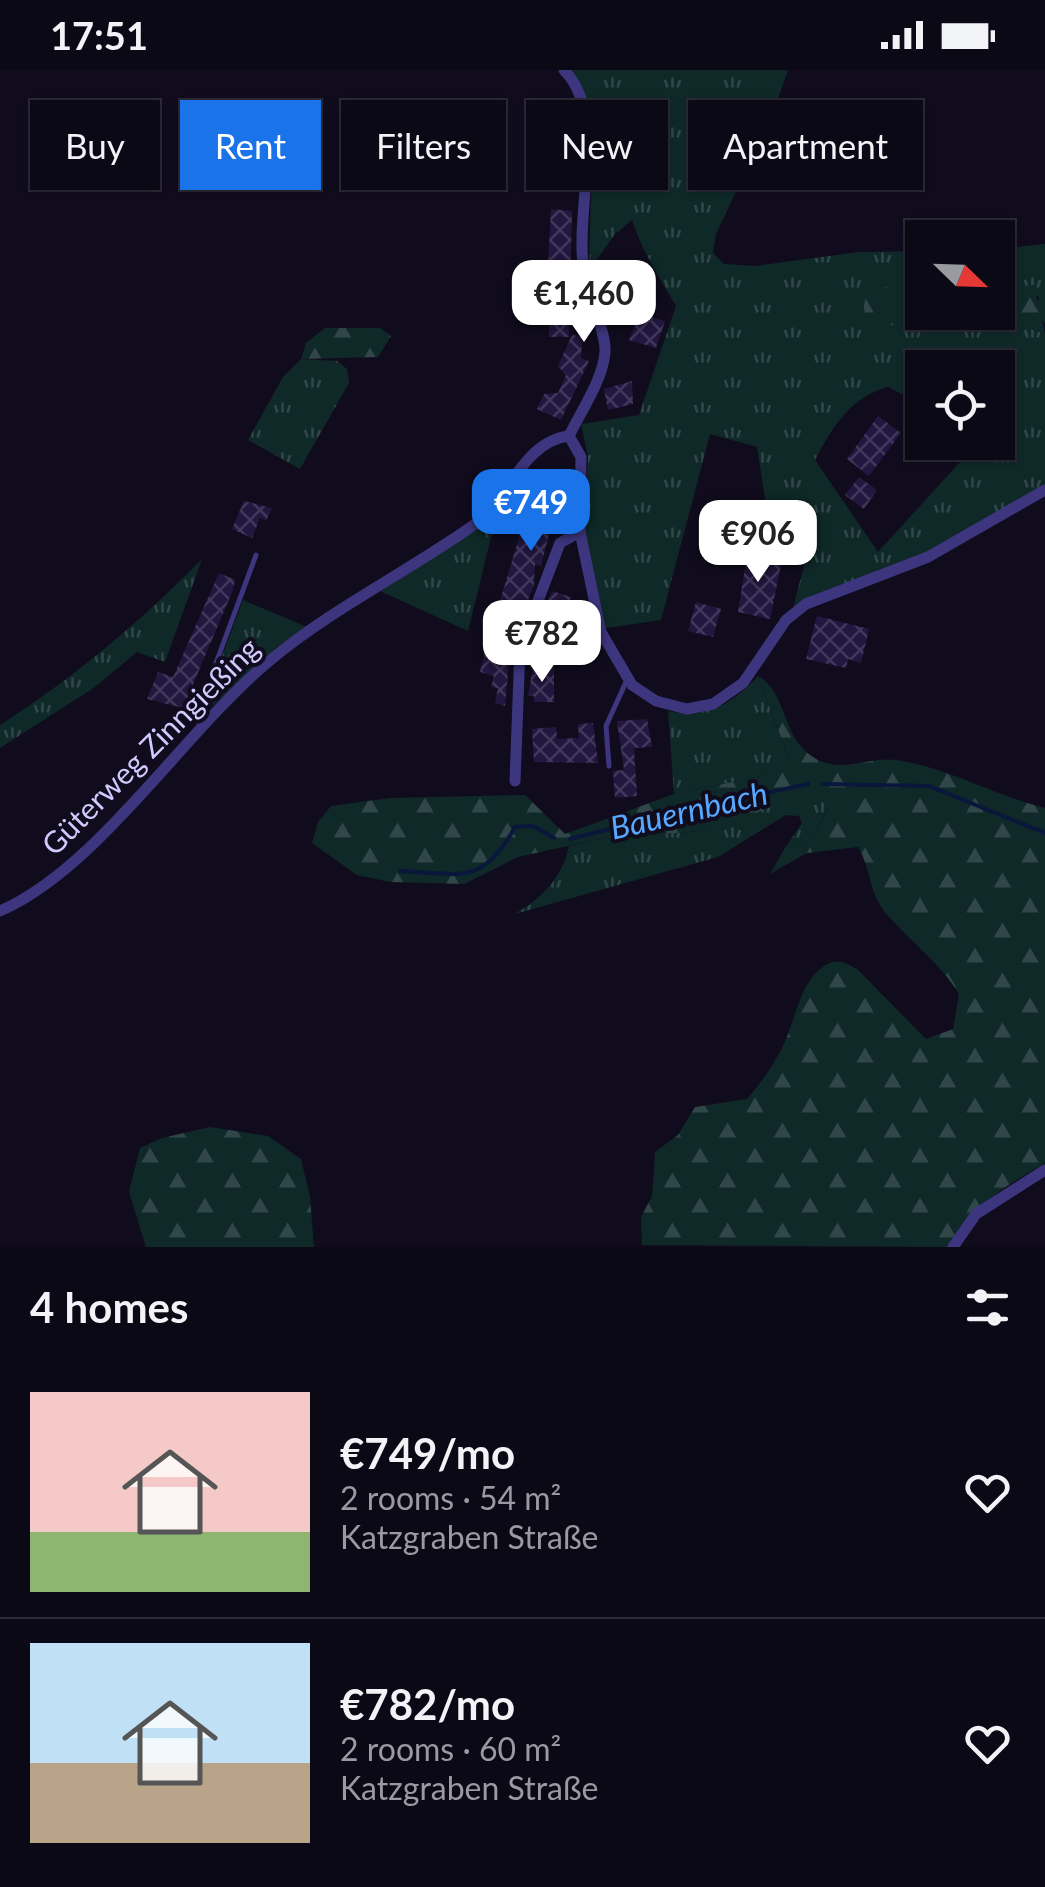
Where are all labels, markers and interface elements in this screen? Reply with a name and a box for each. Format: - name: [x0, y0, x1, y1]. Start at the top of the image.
- text: 17:51: [50, 12, 148, 58]
- chip: Buy: [30, 100, 160, 190]
- chip: Rent: [180, 100, 321, 190]
- chip: Filters: [341, 100, 506, 190]
- chip: New: [526, 100, 668, 190]
- chip: Apartment: [688, 100, 923, 190]
- north arrow: [905, 220, 1015, 330]
- map controls: [905, 220, 1015, 460]
- pin: €1,460: [503, 260, 665, 345]
- text: €1,460: [534, 273, 634, 312]
- button: locate: [905, 350, 1015, 460]
- pin: €749: [472, 469, 590, 554]
- text: €749: [494, 482, 568, 521]
- pin: €906: [699, 500, 817, 585]
- text: €906: [721, 513, 795, 552]
- pin: €782: [483, 600, 601, 685]
- text: €782: [505, 613, 579, 652]
- street label: Güterweg Zinngießing: [33, 629, 266, 862]
- water label: Bauernbach: [606, 773, 771, 847]
- icon: filters: [960, 1280, 1015, 1335]
- text: 4 homes: [30, 1282, 188, 1332]
- text: €749/mo: [340, 1428, 515, 1478]
- icon: home: [110, 1432, 230, 1552]
- icon: heart: [960, 1465, 1015, 1520]
- text: 2 rooms · 54 m²: [340, 1478, 561, 1517]
- text: Katzgraben Straße: [340, 1517, 598, 1556]
- text: €782/mo: [340, 1679, 515, 1729]
- icon: home: [110, 1683, 230, 1803]
- icon: heart: [960, 1716, 1015, 1771]
- text: 2 rooms · 60 m²: [340, 1729, 561, 1768]
- text: Katzgraben Straße: [340, 1768, 598, 1807]

